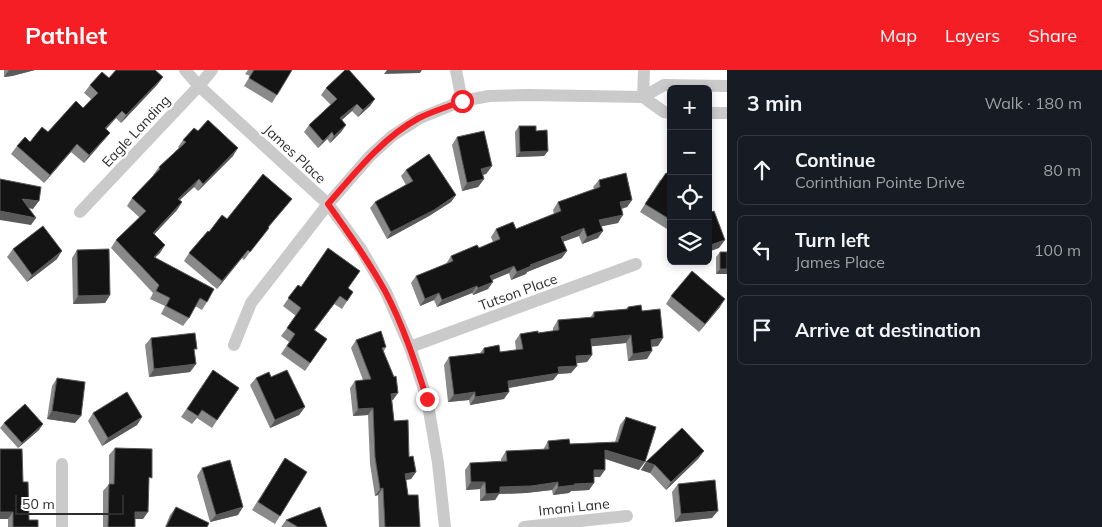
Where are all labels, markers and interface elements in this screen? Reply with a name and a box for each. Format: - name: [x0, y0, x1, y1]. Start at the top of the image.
- text: Pathlet: [25, 20, 107, 50]
- text: Map: [880, 24, 917, 47]
- text: Layers: [945, 24, 1000, 47]
- text: Share: [1028, 24, 1077, 47]
- map controls: [667, 85, 712, 265]
- button: +: [667, 85, 712, 130]
- route start: [451, 90, 474, 113]
- text: 3 min: [747, 90, 802, 116]
- street label: Eagle Landing: [98, 91, 174, 171]
- text: Walk · 180 m: [984, 93, 1082, 113]
- street label: James Place: [260, 121, 330, 187]
- button: −: [667, 130, 712, 175]
- text: Continue: [795, 148, 875, 172]
- icon: ahead: [748, 156, 776, 184]
- text: 80 m: [1044, 160, 1081, 180]
- text: Corinthian Pointe Drive: [795, 172, 965, 192]
- button: locate: [667, 175, 712, 220]
- button: layers: [667, 220, 712, 265]
- text: Turn left: [795, 228, 870, 252]
- icon: left: [748, 236, 776, 264]
- text: 100 m: [1034, 240, 1081, 260]
- text: James Place: [795, 252, 885, 272]
- street label: Tutson Place: [476, 269, 560, 315]
- icon: arrive: [748, 316, 776, 344]
- text: Arrive at destination: [795, 318, 981, 342]
- route end: [416, 388, 439, 411]
- scale bar: [15, 492, 124, 515]
- street label: Imani Lane: [538, 494, 610, 520]
- text: 50 m: [22, 495, 55, 513]

